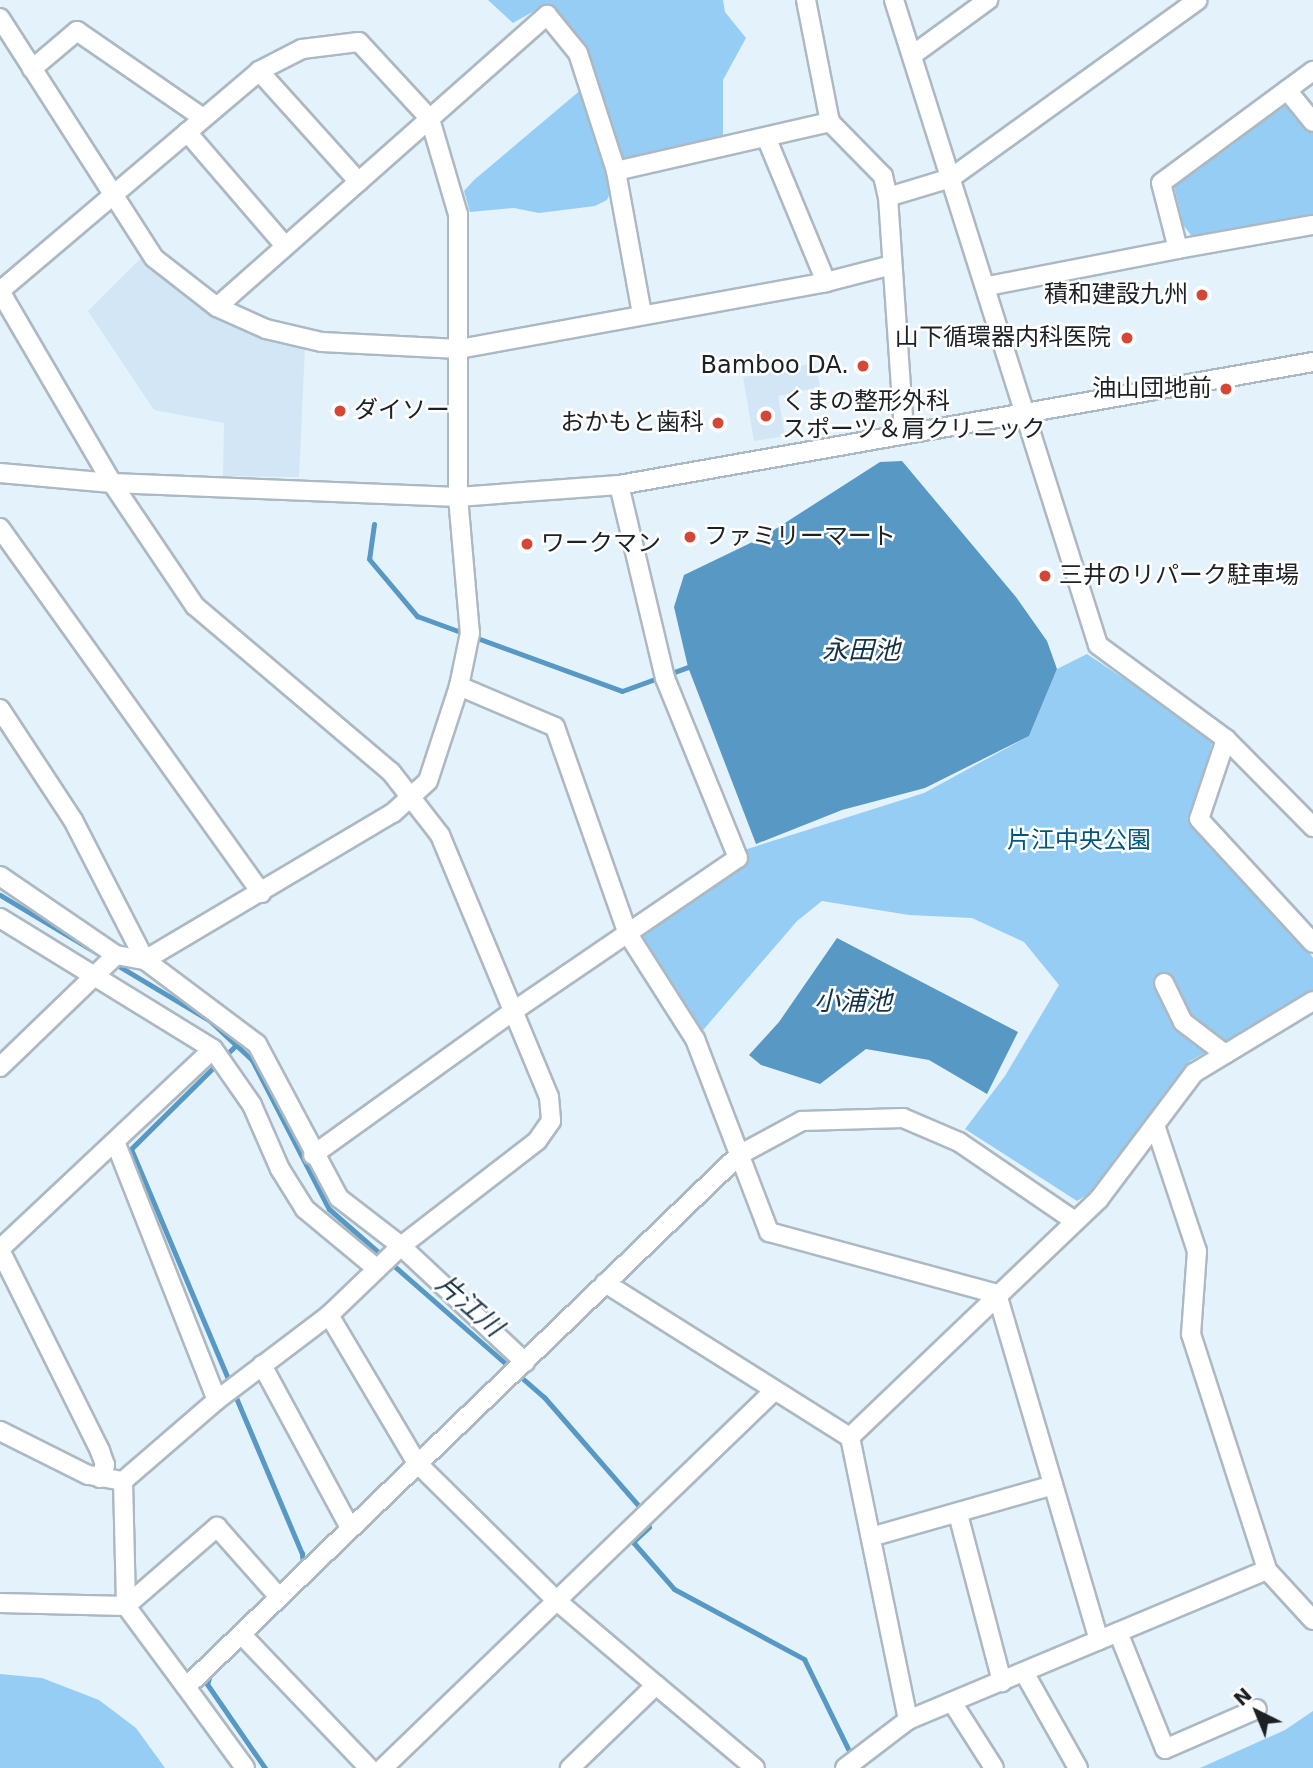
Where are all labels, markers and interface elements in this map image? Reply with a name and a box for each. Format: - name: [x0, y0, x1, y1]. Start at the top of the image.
- place label: 積和建設九州: [1044, 281, 1188, 309]
- marker: 積和建設九州: [1194, 287, 1210, 303]
- place label: 山下循環器内科医院: [895, 324, 1111, 352]
- marker: 山下循環器内科医院: [1117, 328, 1137, 348]
- place label: Bamboo DA.: [701, 352, 849, 380]
- marker: Bamboo DA.: [855, 358, 871, 374]
- place label: 油山団地前: [1092, 375, 1212, 403]
- marker: 油山団地前: [1218, 381, 1234, 397]
- place label: くまの整形外科 スポーツ＆肩クリニック: [782, 388, 1046, 444]
- place label: ダイソー: [354, 397, 450, 425]
- marker: ダイソー: [332, 403, 348, 419]
- marker: くまの整形外科 スポーツ＆肩クリニック: [756, 406, 776, 426]
- place label: おかもと歯科: [560, 409, 704, 437]
- marker: おかもと歯科: [710, 415, 726, 431]
- place label: ファミリーマート: [704, 523, 896, 551]
- marker: ファミリーマート: [682, 529, 698, 545]
- place label: ワークマン: [541, 530, 661, 558]
- marker: ワークマン: [519, 536, 535, 552]
- place label: 三井のリパーク駐車場: [1059, 562, 1299, 590]
- marker: 三井のリパーク駐車場: [1037, 568, 1053, 584]
- water label: 永田池: [822, 635, 900, 667]
- park label: 片江中央公園: [1007, 827, 1151, 855]
- water label: 小浦池: [814, 986, 892, 1018]
- water label: 片江川: [429, 1269, 509, 1343]
- north arrow: [1222, 1677, 1292, 1747]
- text: N: [1229, 1683, 1256, 1710]

